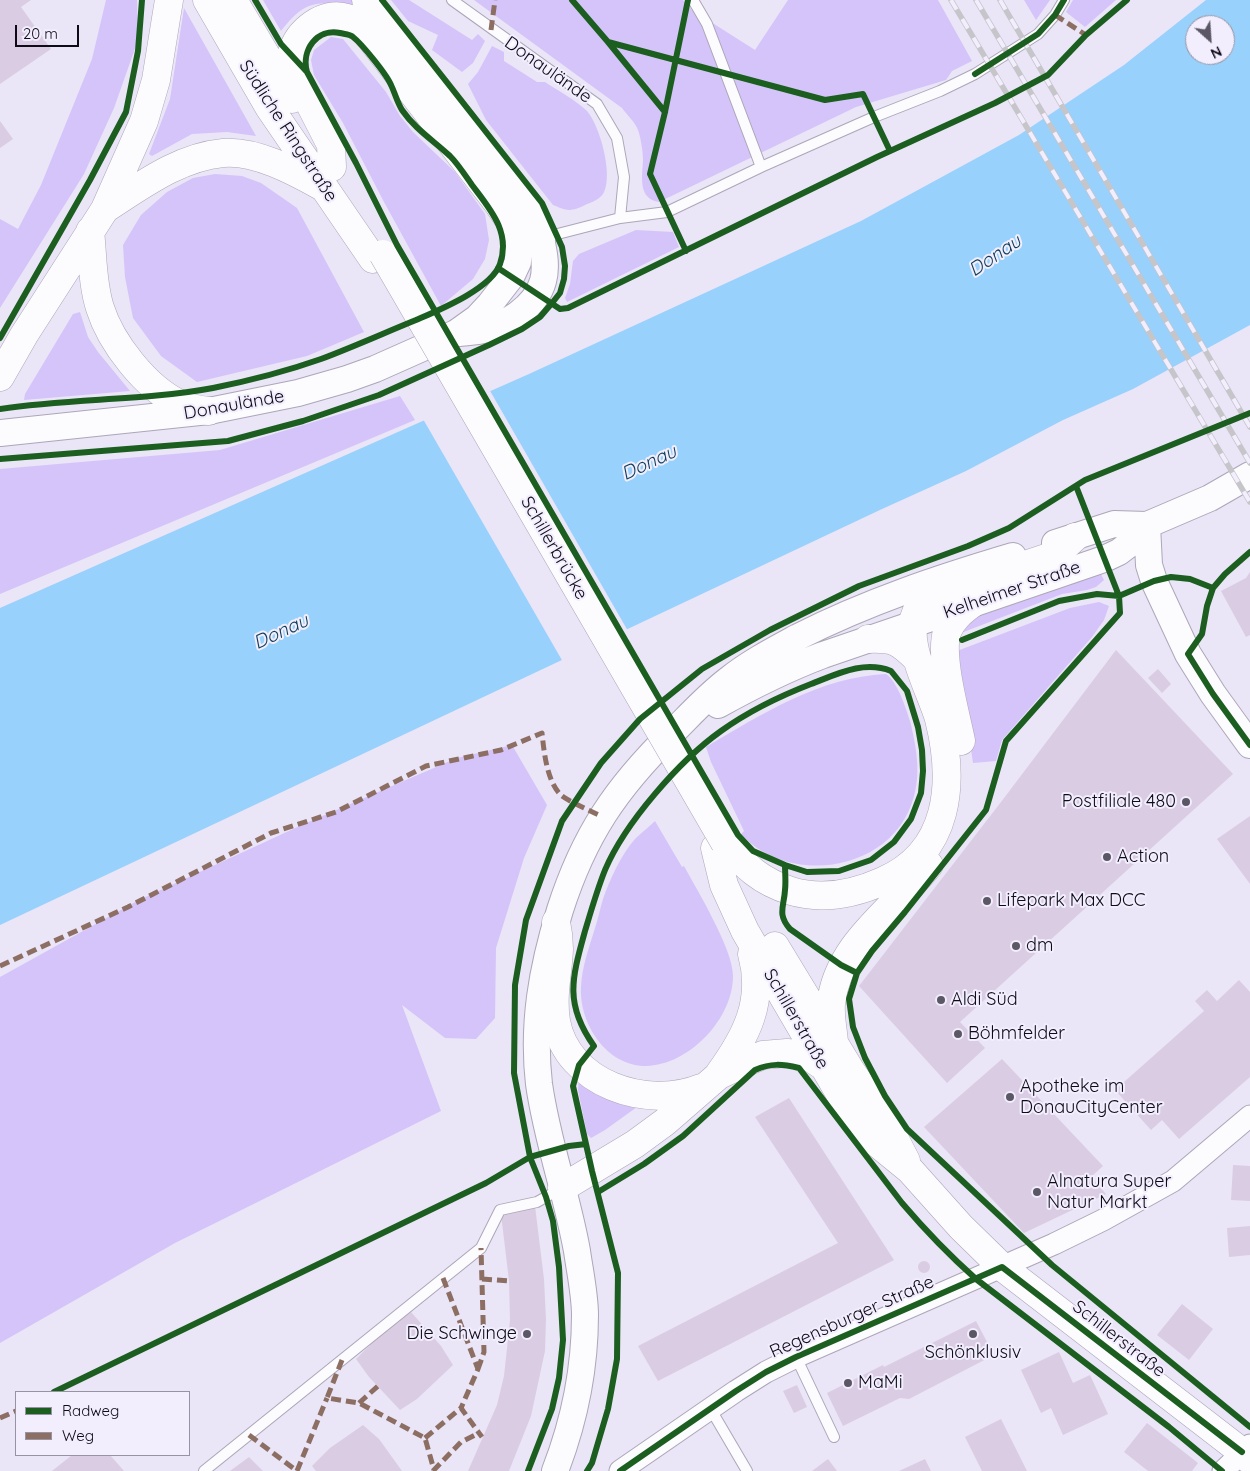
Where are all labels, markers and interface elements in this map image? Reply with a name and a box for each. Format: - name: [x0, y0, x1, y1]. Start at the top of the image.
- scale bar: [18, 15, 81, 47]
- north arrow: [1185, 15, 1235, 65]
- text: 20 m: [23, 24, 58, 43]
- street label: Donaulände: [500, 32, 596, 108]
- text: N: [1208, 42, 1225, 63]
- street label: Südliche Ringstraße: [234, 56, 342, 206]
- water label: Donau: [964, 230, 1026, 282]
- street label: Donaulände: [182, 386, 286, 424]
- water label: Donau: [618, 440, 680, 486]
- street label: Schillerbrücke: [516, 493, 592, 603]
- street label: Kelheimer Straße: [941, 556, 1083, 624]
- water label: Donau: [250, 609, 312, 655]
- place label: Postfiliale 480: [1062, 791, 1176, 813]
- marker: Postfiliale 480: [1180, 796, 1192, 808]
- place label: Action: [1117, 846, 1169, 868]
- marker: Action: [1101, 851, 1113, 863]
- place label: Lifepark Max DCC: [997, 890, 1146, 912]
- marker: Lifepark Max DCC: [981, 895, 993, 907]
- place label: dm: [1026, 935, 1053, 957]
- marker: dm: [1010, 940, 1022, 952]
- street label: Schillerstraße: [759, 965, 833, 1073]
- place label: Aldi Süd: [951, 989, 1018, 1011]
- marker: Aldi Süd: [935, 994, 947, 1006]
- place label: Böhmfelder: [968, 1023, 1065, 1045]
- marker: Böhmfelder: [952, 1028, 964, 1040]
- place label: Apotheke im DonauCityCenter: [1020, 1076, 1163, 1118]
- marker: Apotheke im DonauCityCenter: [1004, 1091, 1016, 1103]
- place label: Alnatura Super Natur Markt: [1047, 1171, 1171, 1214]
- marker: Alnatura Super Natur Markt: [1031, 1186, 1043, 1198]
- street label: Regensburger Straße: [767, 1271, 937, 1363]
- street label: Schillerstraße: [1068, 1296, 1170, 1382]
- place label: Die Schwinge: [407, 1323, 517, 1345]
- marker: Die Schwinge: [521, 1328, 533, 1340]
- marker: Schönklusiv: [967, 1328, 979, 1340]
- place label: Schönklusiv: [925, 1342, 1021, 1364]
- place label: MaMi: [858, 1372, 903, 1394]
- marker: MaMi: [842, 1377, 854, 1389]
- legend: [15, 1391, 190, 1456]
- text: Radweg: [62, 1401, 119, 1420]
- text: Weg: [62, 1426, 94, 1445]

